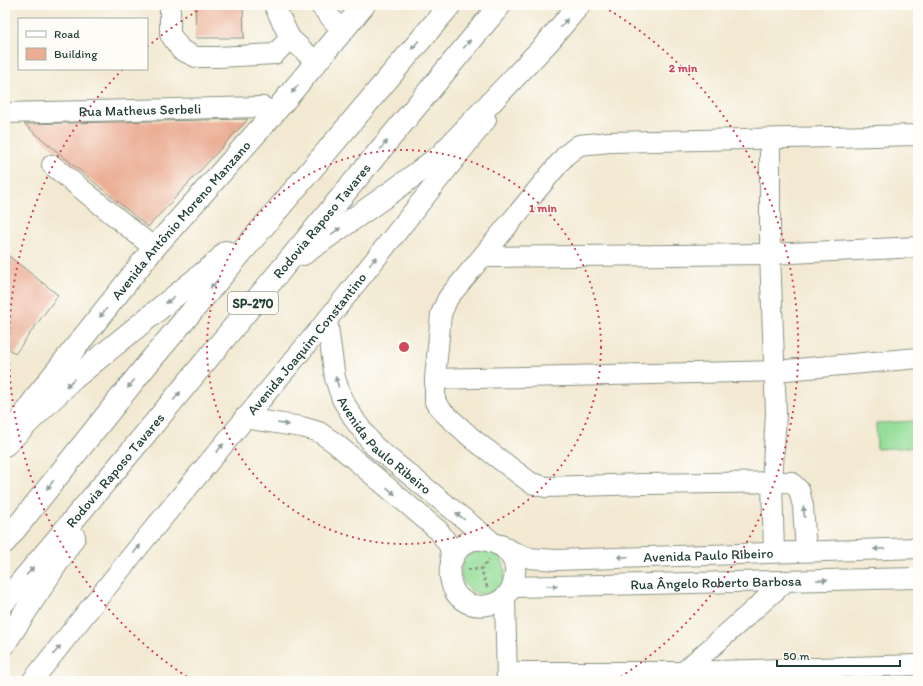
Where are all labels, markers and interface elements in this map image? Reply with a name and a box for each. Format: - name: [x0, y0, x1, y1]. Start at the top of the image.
- legend: [18, 18, 148, 70]
- one-way arrow: [559, 18, 568, 29]
- text: Road: [54, 27, 80, 41]
- one-way arrow: [463, 39, 471, 50]
- one-way arrow: [411, 40, 420, 51]
- text: Building: [54, 47, 98, 61]
- text: 2 min: [669, 61, 698, 75]
- one-way arrow: [290, 84, 299, 94]
- street label: Rua Matheus Serbeli: [78, 100, 202, 120]
- street label: Avenida Antônio Moreno Manzano: [108, 137, 254, 303]
- one-way arrow: [380, 139, 389, 150]
- street label: Rodovia Raposo Tavares: [269, 160, 374, 282]
- text: 1 min: [529, 201, 558, 215]
- one-way arrow: [331, 227, 341, 235]
- one-way arrow: [369, 256, 378, 267]
- street label: Avenida Joaquim Constantino: [243, 269, 370, 418]
- one-way arrow: [210, 279, 219, 289]
- road number: SP-270: [228, 292, 278, 314]
- one-way arrow: [164, 296, 175, 304]
- one-way arrow: [99, 307, 108, 318]
- centre of rings: [397, 340, 411, 354]
- one-way arrow: [334, 375, 340, 387]
- one-way arrow: [65, 378, 74, 387]
- one-way arrow: [127, 378, 135, 389]
- one-way arrow: [172, 391, 181, 401]
- street label: Avenida Paulo Ribeiro: [334, 393, 435, 498]
- street label: Rodovia Raposo Tavares: [62, 409, 168, 531]
- one-way arrow: [277, 421, 289, 427]
- one-way arrow: [215, 443, 224, 453]
- one-way arrow: [46, 480, 54, 491]
- one-way arrow: [386, 486, 396, 495]
- one-way arrow: [800, 506, 807, 518]
- one-way arrow: [455, 512, 465, 520]
- one-way arrow: [133, 543, 142, 554]
- street label: Avenida Paulo Ribeiro: [643, 544, 774, 566]
- one-way arrow: [872, 546, 885, 552]
- one-way arrow: [616, 554, 629, 560]
- one-way arrow: [26, 565, 35, 576]
- street label: Rua Ângelo Roberto Barbosa: [630, 572, 802, 593]
- one-way arrow: [816, 577, 828, 584]
- one-way arrow: [546, 583, 559, 589]
- scale bar: [777, 642, 900, 668]
- one-way arrow: [52, 645, 61, 656]
- text: 50 m: [783, 649, 809, 663]

